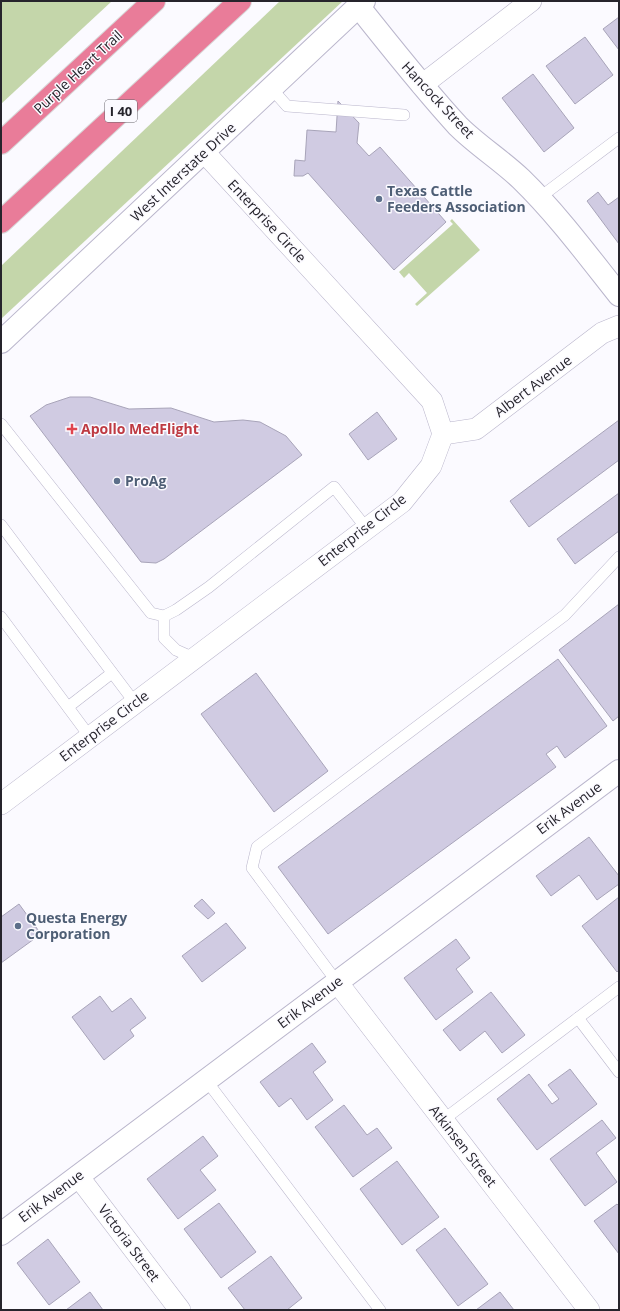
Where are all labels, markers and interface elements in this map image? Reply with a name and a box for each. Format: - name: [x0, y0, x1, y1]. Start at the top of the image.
- street label: Purple Heart Trail: [29, 25, 126, 118]
- street label: Hancock Street: [398, 57, 479, 142]
- road number: I 40: [105, 100, 137, 122]
- street label: West Interstate Drive: [126, 118, 239, 225]
- street label: Enterprise Circle: [224, 175, 311, 266]
- place label: Texas Cattle Feeders Association: [387, 181, 526, 216]
- marker: Texas Cattle Feeders Association: [374, 194, 384, 204]
- street label: Albert Avenue: [490, 350, 575, 421]
- place label: Apollo MedFlight: [81, 419, 199, 438]
- marker: Apollo MedFlight: [66, 423, 78, 435]
- place label: ProAg: [125, 471, 166, 490]
- marker: ProAg: [112, 476, 122, 486]
- street label: Enterprise Circle: [314, 489, 410, 570]
- street label: Enterprise Circle: [55, 686, 152, 765]
- street label: Erik Avenue: [532, 777, 605, 838]
- place label: Questa Energy Corporation: [26, 908, 127, 943]
- marker: Questa Energy Corporation: [13, 921, 23, 931]
- street label: Erik Avenue: [273, 971, 346, 1032]
- street label: Atkinsen Street: [425, 1101, 501, 1191]
- street label: Erik Avenue: [14, 1165, 87, 1226]
- street label: Victoria Street: [94, 1200, 165, 1285]

